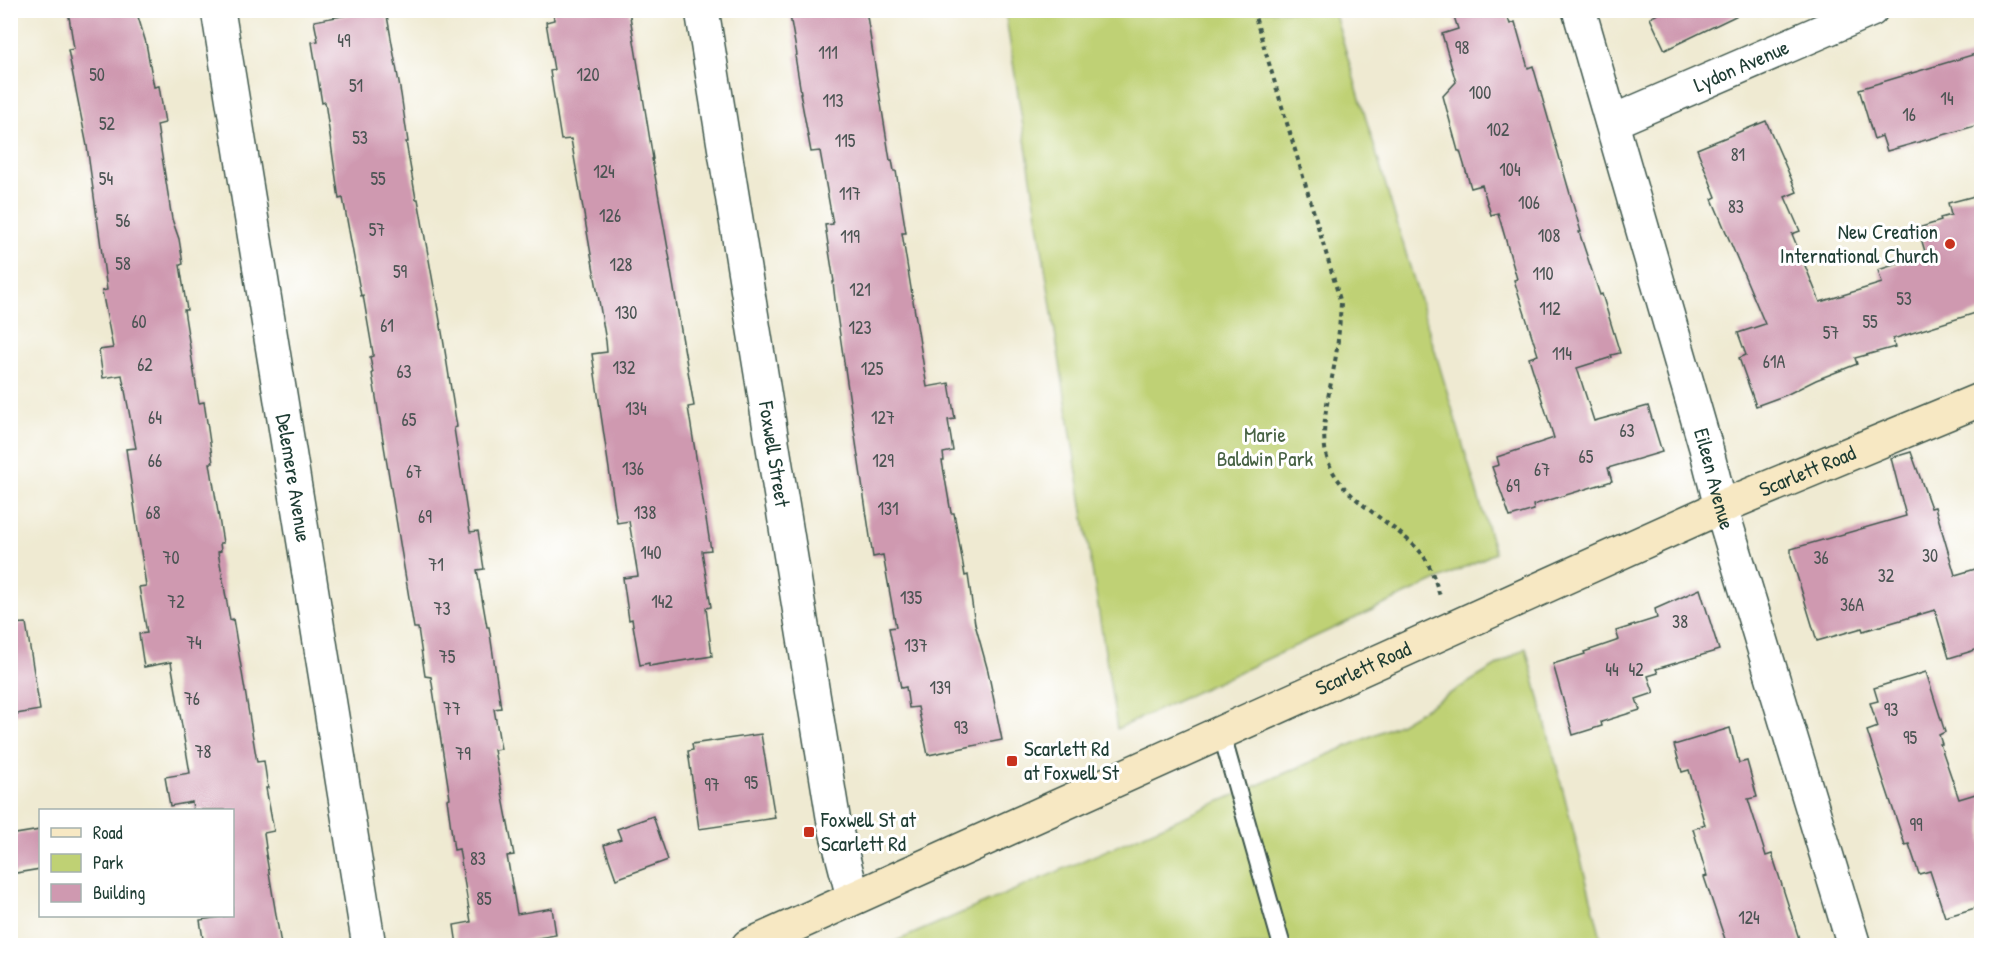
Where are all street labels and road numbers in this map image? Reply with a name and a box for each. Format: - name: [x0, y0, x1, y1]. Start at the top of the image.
- street label: Lydon Avenue: [1689, 32, 1793, 99]
- street label: Foxwell Street: [752, 398, 798, 510]
- street label: Delemere Avenue: [269, 412, 319, 544]
- street label: Eileen Avenue: [1687, 425, 1742, 533]
- street label: Scarlett Road: [1755, 438, 1860, 504]
- street label: Scarlett Road: [1311, 634, 1415, 702]

